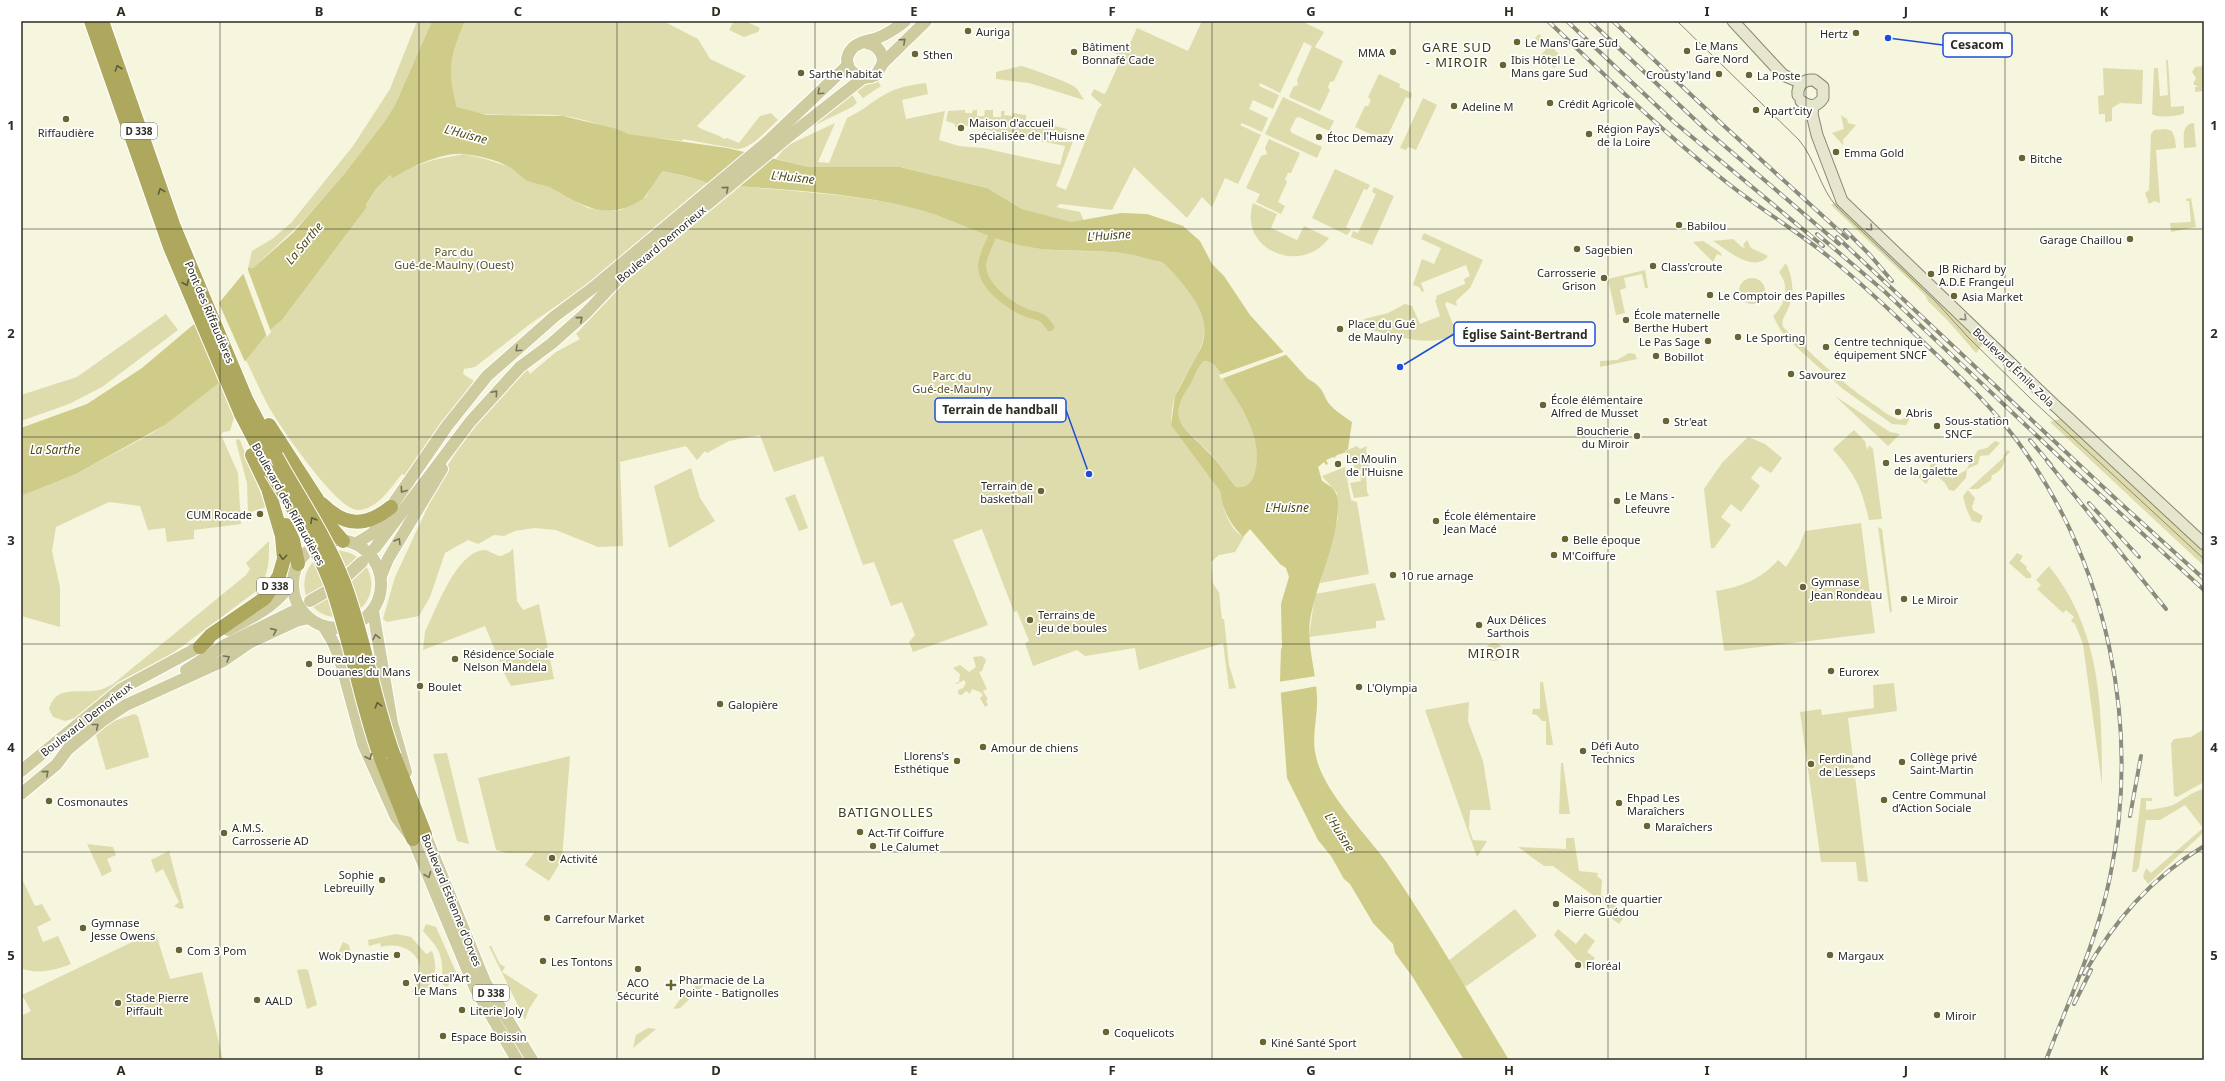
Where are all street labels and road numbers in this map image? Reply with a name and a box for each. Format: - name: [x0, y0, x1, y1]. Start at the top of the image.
- road number: D 338: [121, 123, 157, 139]
- street label: Boulevard Demorieux: [613, 202, 709, 286]
- street label: Pont des Riffaudières: [182, 259, 238, 365]
- street label: Boulevard Émile Zola: [1970, 324, 2058, 410]
- street label: Boulevard des Riffaudières: [249, 440, 329, 568]
- road number: D 338: [257, 578, 293, 594]
- street label: Boulevard Demorieux: [37, 678, 135, 760]
- street label: Boulevard Estienne d'Orves: [419, 832, 485, 968]
- road number: D 338: [473, 985, 509, 1001]

